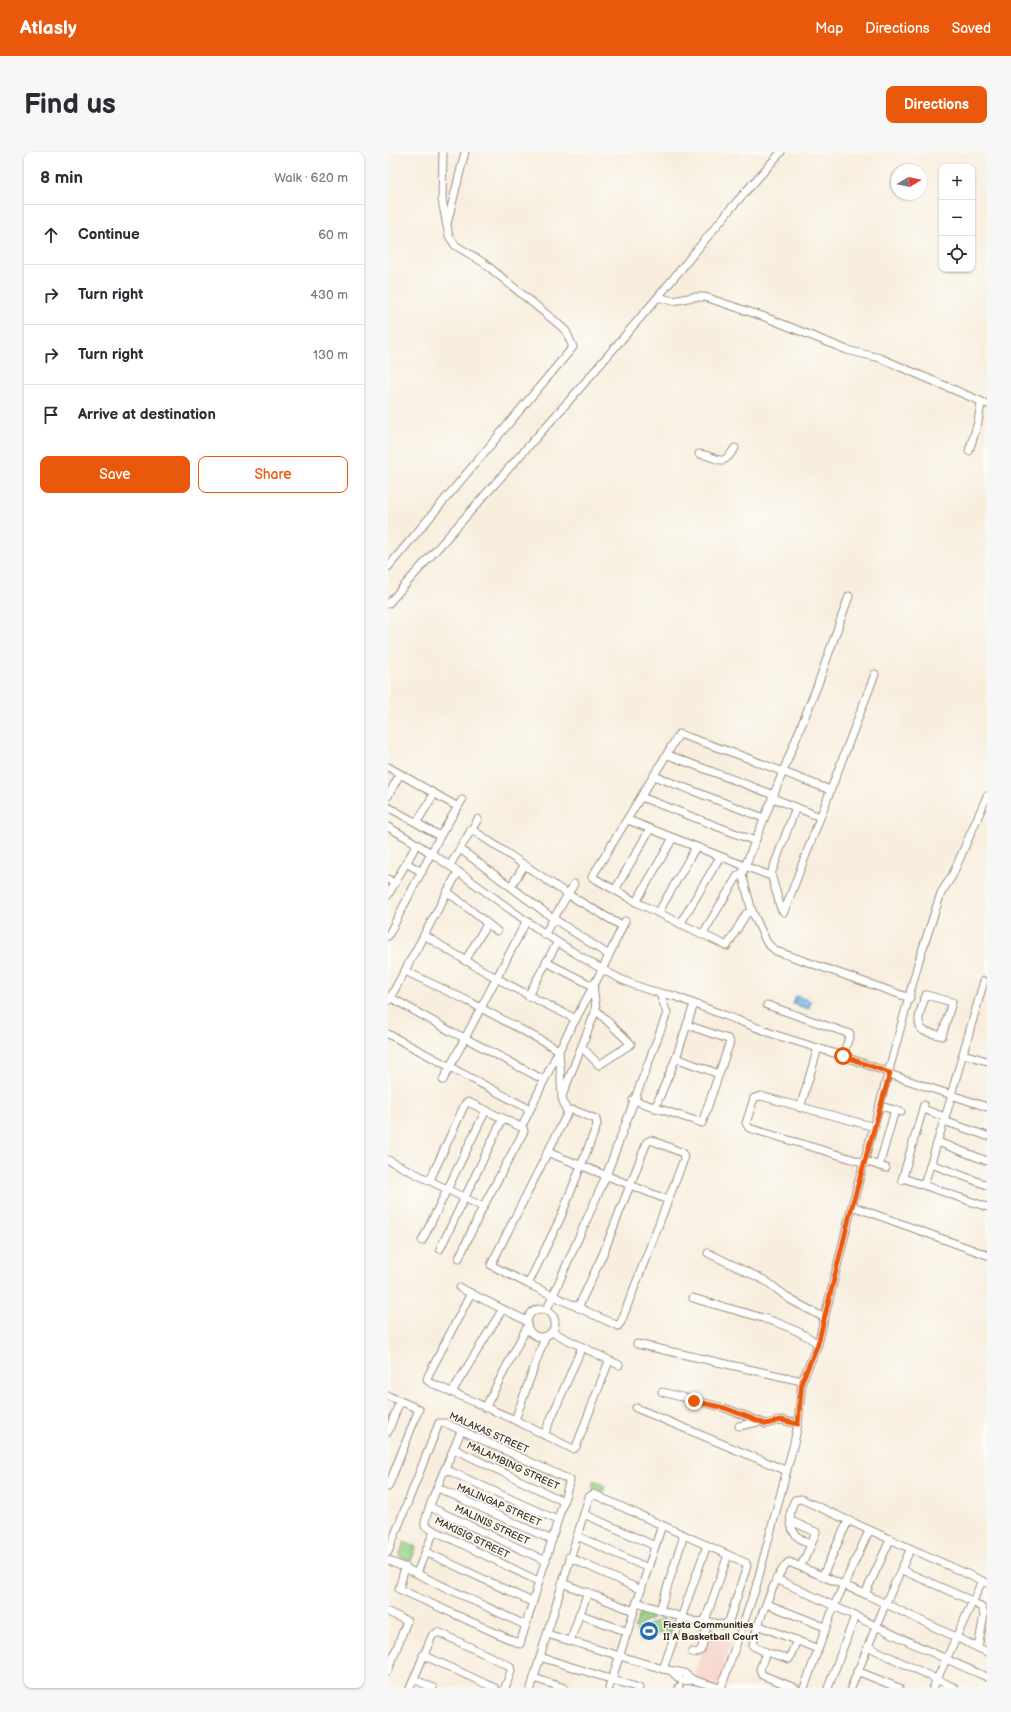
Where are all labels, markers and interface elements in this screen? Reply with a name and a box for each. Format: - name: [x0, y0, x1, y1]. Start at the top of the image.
- text: Atlasly: [20, 17, 77, 40]
- text: Map: [815, 20, 843, 37]
- text: Directions: [865, 20, 930, 37]
- text: Saved: [952, 20, 991, 37]
- button: Directions: [886, 86, 987, 123]
- text: Find us: [24, 88, 116, 121]
- north arrow: [891, 164, 927, 200]
- map controls: [939, 164, 975, 272]
- button: +: [939, 164, 975, 200]
- text: 8 min: [40, 168, 83, 188]
- text: Walk · 620 m: [274, 170, 348, 186]
- button: −: [939, 200, 975, 236]
- icon: ahead: [40, 224, 62, 246]
- text: Continue: [78, 225, 140, 244]
- text: 60 m: [318, 227, 348, 243]
- button: locate: [939, 236, 975, 272]
- icon: right: [40, 284, 62, 306]
- text: Turn right: [78, 285, 143, 304]
- text: 430 m: [310, 287, 348, 303]
- icon: right: [40, 344, 62, 366]
- text: Turn right: [78, 345, 143, 364]
- text: 130 m: [313, 347, 348, 363]
- icon: arrive: [40, 404, 62, 426]
- text: Arrive at destination: [78, 405, 216, 424]
- button: Save: [40, 456, 190, 493]
- button: Share: [198, 456, 348, 493]
- route start: [834, 1047, 852, 1065]
- route end: [685, 1392, 703, 1410]
- street label: MALAKAS STREET: [447, 1410, 531, 1456]
- street label: MALAMBING STREET: [465, 1439, 561, 1493]
- street label: MALINGAP STREET: [455, 1481, 543, 1529]
- street label: MALINIS STREET: [453, 1502, 531, 1548]
- street label: MAKISIG STREET: [433, 1515, 511, 1561]
- place label: Fiesta Communities II A Basketball Court: [663, 1619, 759, 1643]
- sports icon: Fiesta Communities II A Basketball Court: [638, 1620, 660, 1642]

